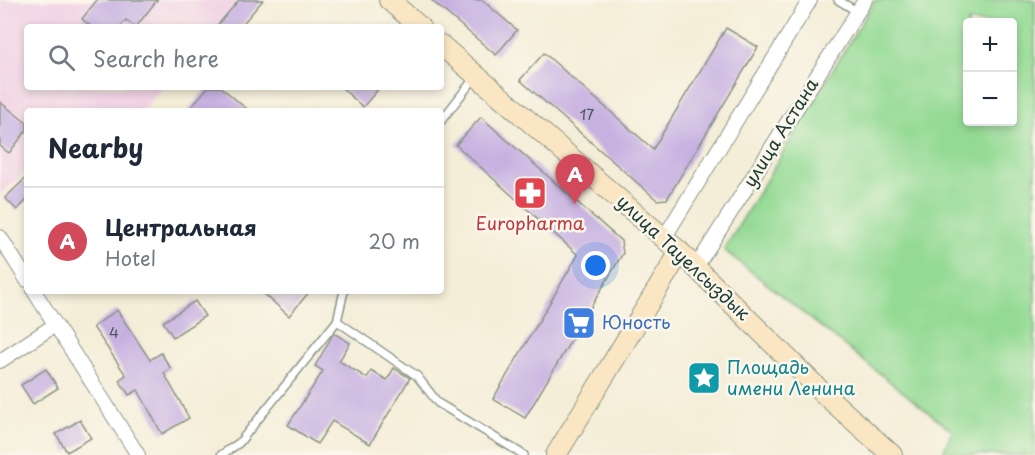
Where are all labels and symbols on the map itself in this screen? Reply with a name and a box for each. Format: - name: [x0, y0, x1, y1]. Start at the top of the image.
- street label: улица Астана: [735, 72, 824, 192]
- house number: 17: [580, 102, 594, 125]
- pin: A: [556, 154, 594, 204]
- pharmacy icon: Europharma: [512, 175, 548, 211]
- street label: улица Тауелсыздык: [611, 188, 757, 326]
- place label: Europharma: [476, 209, 585, 236]
- your location: [581, 251, 610, 280]
- supermarket icon: Юность: [561, 305, 597, 341]
- place label: Юность: [602, 308, 670, 335]
- house number: 4: [109, 320, 119, 343]
- place label: Площадь имени Ленина: [727, 353, 856, 401]
- place icon: Площадь имени Ленина: [686, 360, 722, 396]

